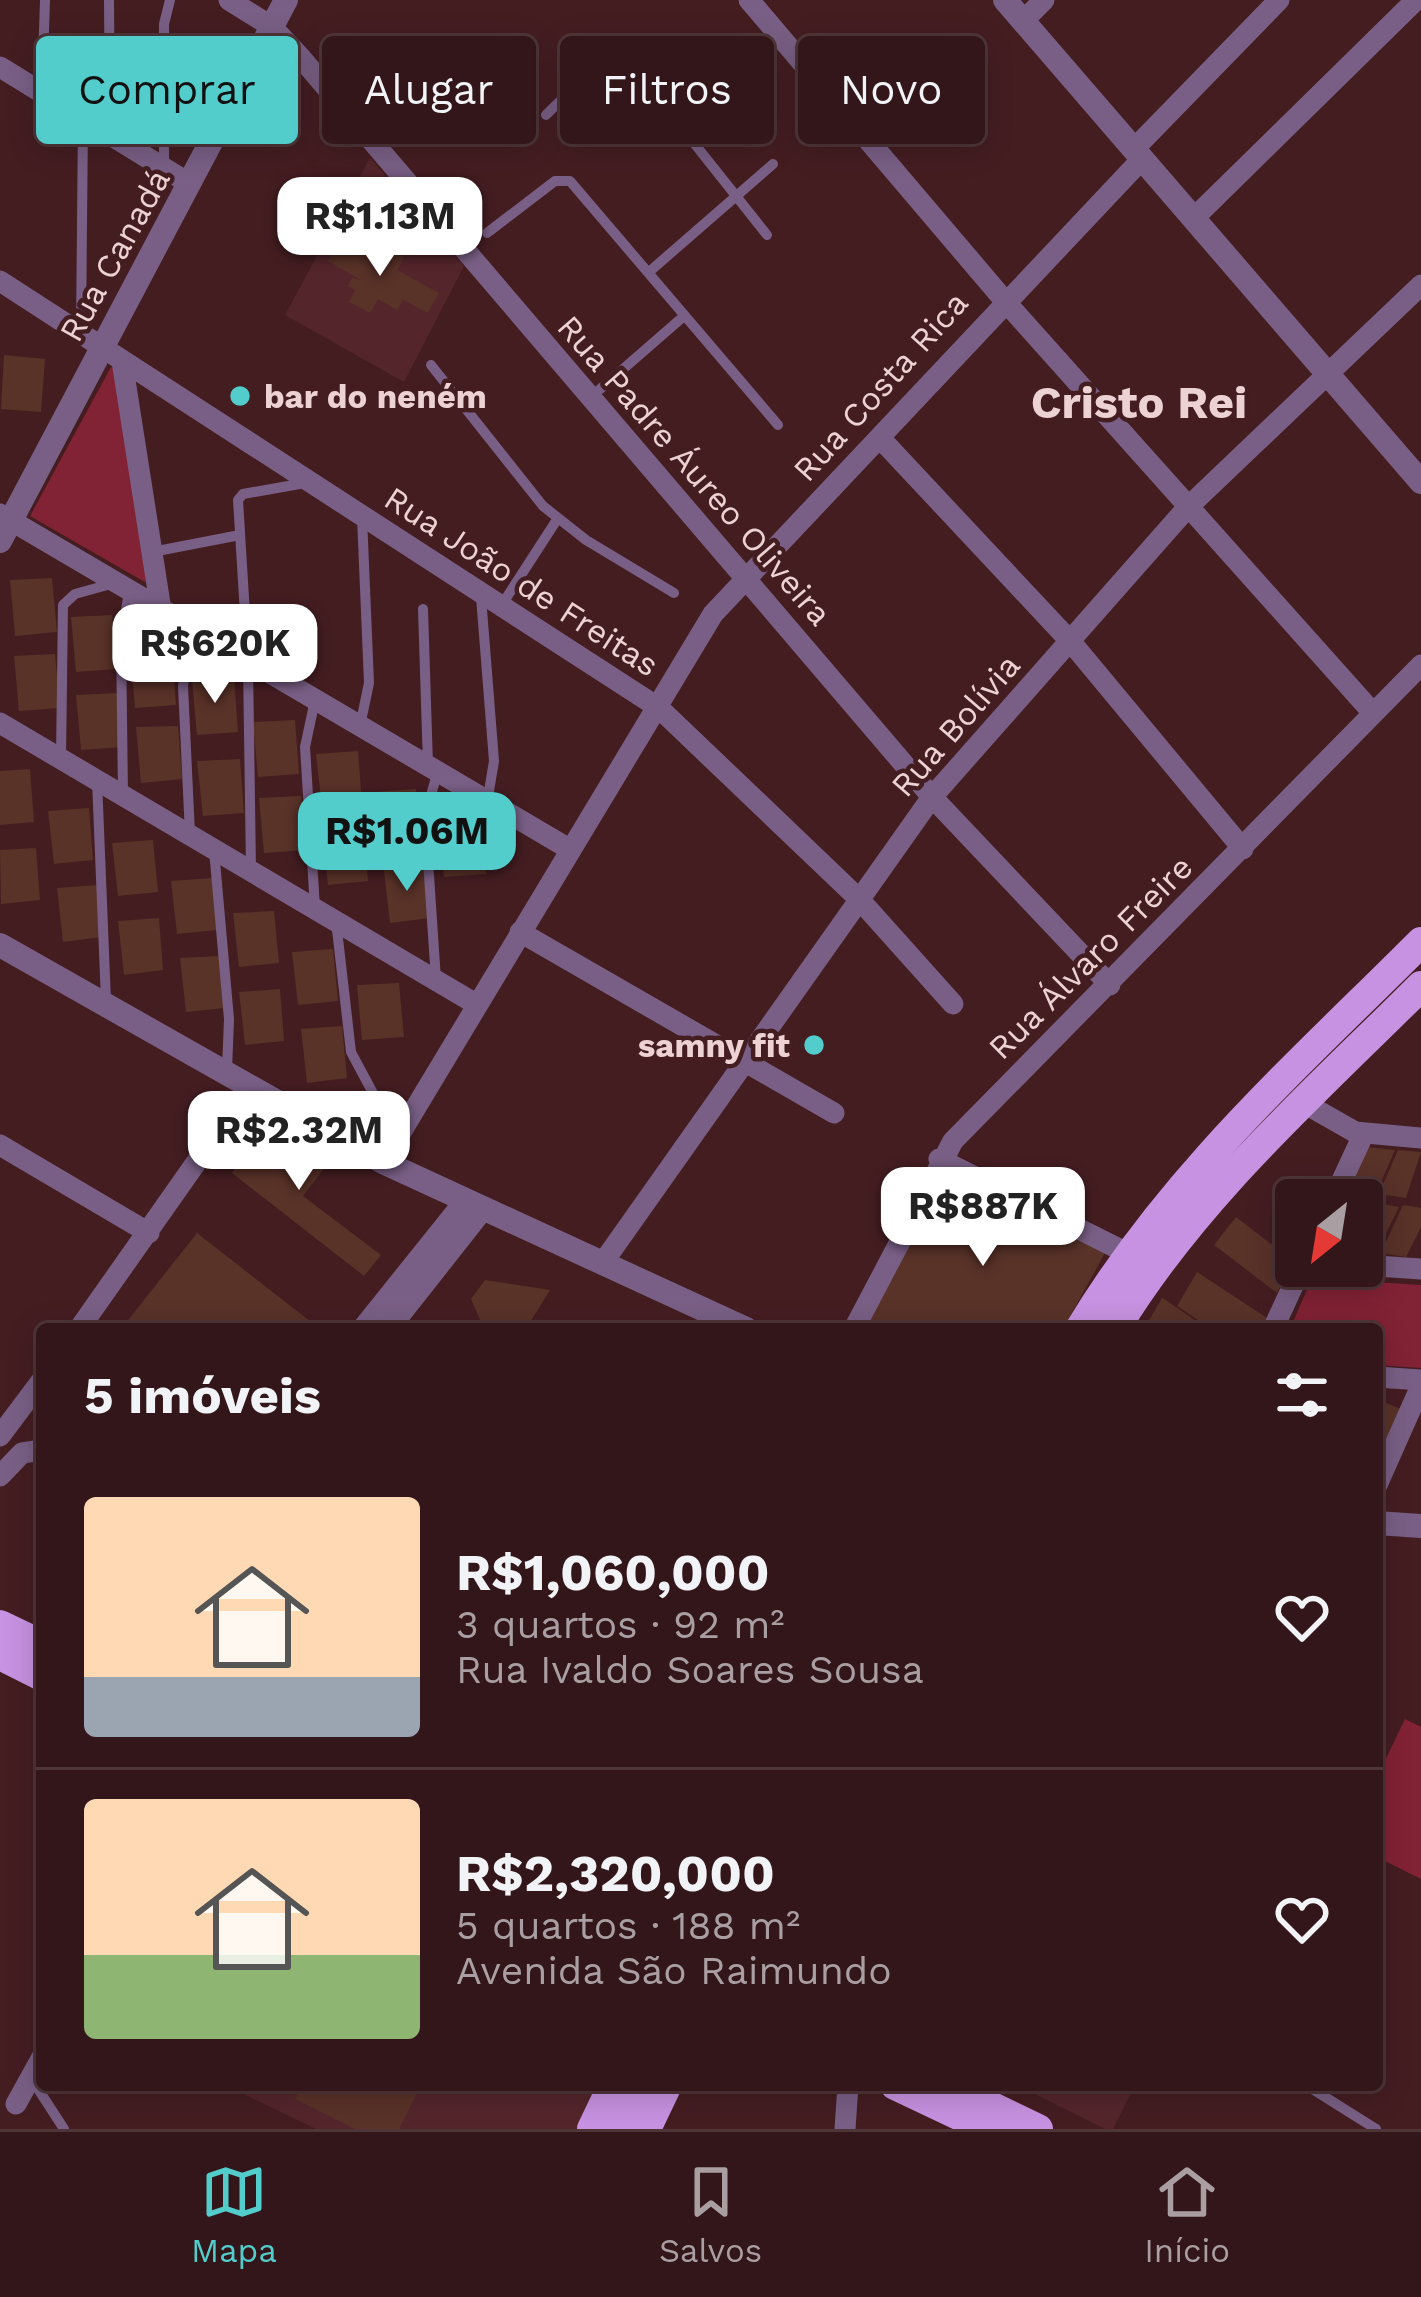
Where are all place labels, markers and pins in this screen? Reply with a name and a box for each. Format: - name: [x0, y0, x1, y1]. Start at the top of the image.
- pin: R$1.13M: [269, 177, 491, 279]
- place label: bar do neném: [264, 377, 487, 416]
- marker: bar do neném: [227, 383, 253, 409]
- pin: R$620K: [117, 604, 313, 706]
- pin: R$1.06M: [296, 792, 518, 894]
- place label: samny fit: [638, 1026, 791, 1065]
- marker: samny fit: [801, 1032, 827, 1058]
- pin: R$2.32M: [188, 1091, 410, 1193]
- pin: R$887K: [885, 1167, 1081, 1269]

